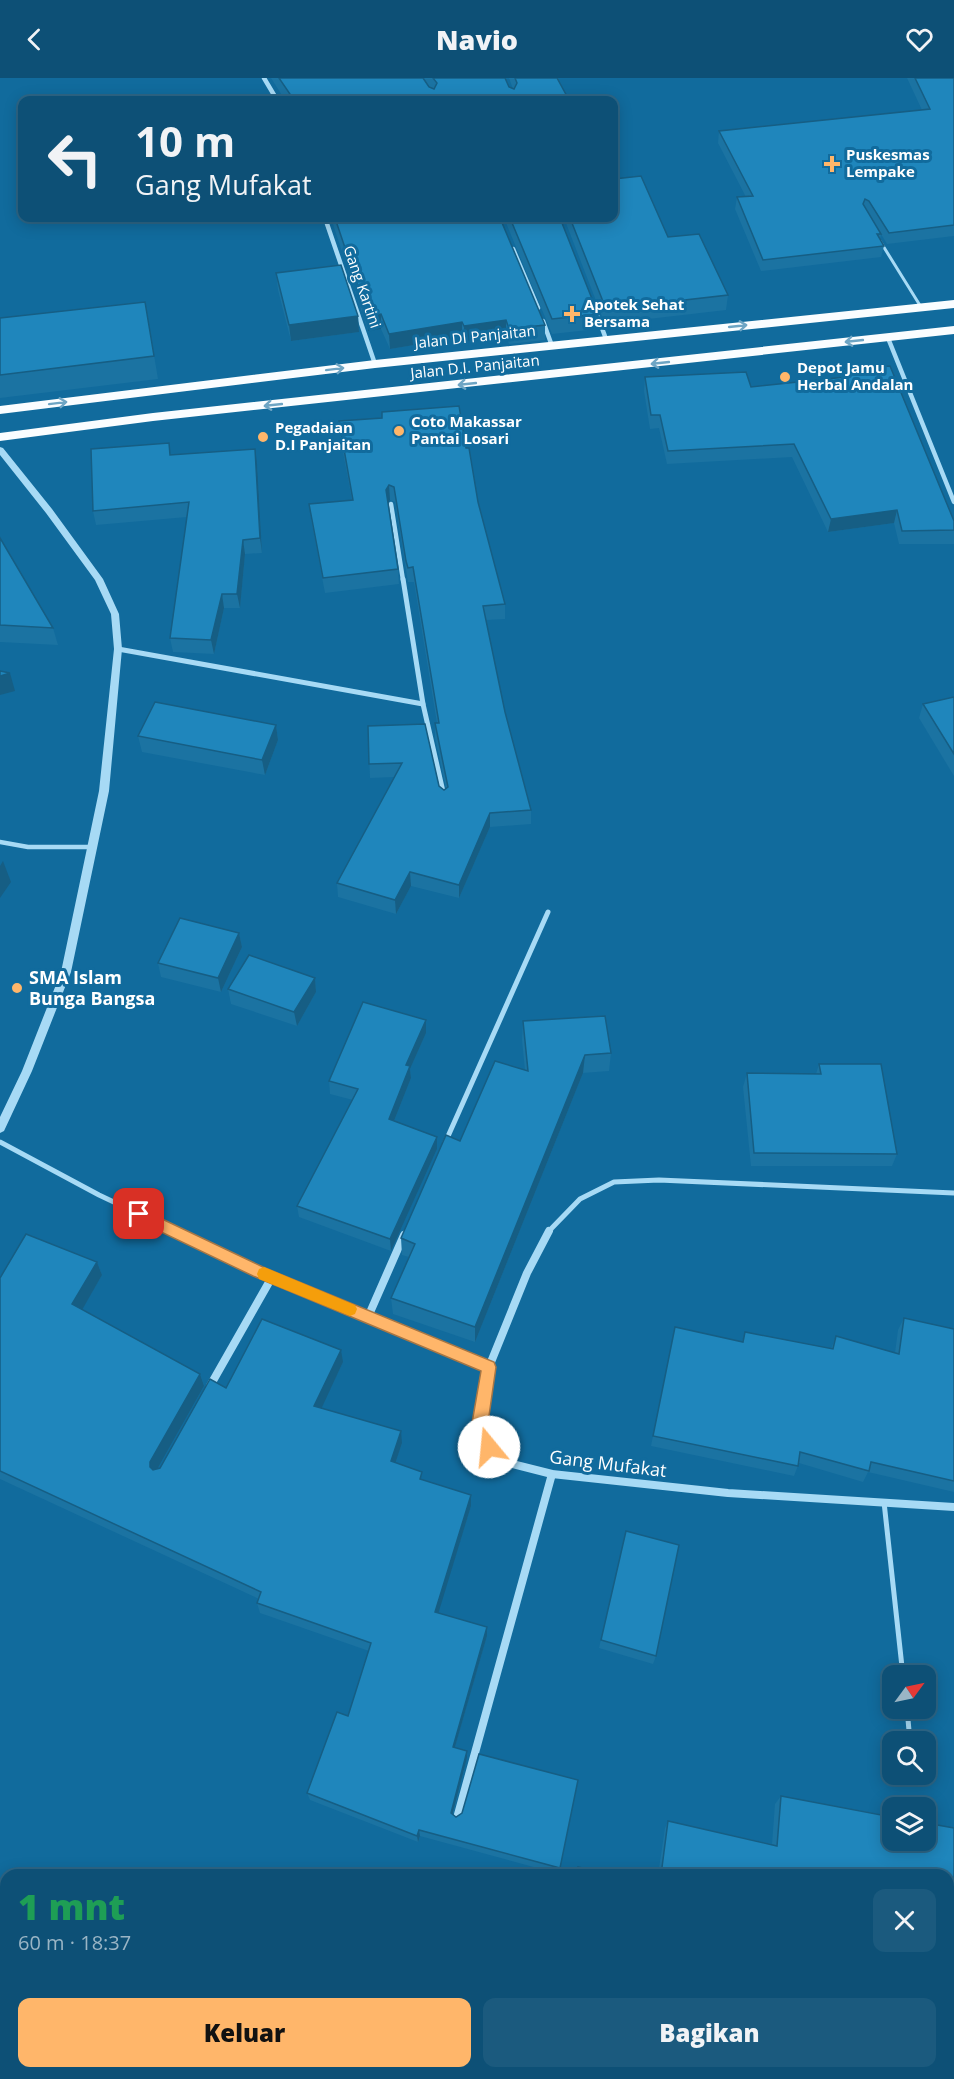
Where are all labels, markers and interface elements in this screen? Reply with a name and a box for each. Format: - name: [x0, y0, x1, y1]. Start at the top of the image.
- text: Navio: [436, 21, 518, 58]
- icon: back: [18, 23, 51, 56]
- icon: heart: [903, 23, 936, 56]
- text: 10 m: [135, 112, 235, 169]
- icon: left: [36, 120, 114, 198]
- place label: Puskesmas Lempake: [846, 144, 930, 181]
- marker: Puskesmas Lempake: [823, 155, 841, 173]
- text: Gang Mufakat: [135, 166, 312, 203]
- street label: Gang Kartini: [339, 243, 386, 331]
- place label: Apotek Sehat Bersama: [584, 294, 685, 331]
- marker: Apotek Sehat Bersama: [565, 307, 579, 321]
- street label: Jalan DI Panjaitan: [411, 320, 537, 353]
- one-way arrow: [727, 320, 747, 331]
- one-way arrow: [845, 336, 865, 347]
- street label: Jalan D.I. Panjaitan: [407, 349, 540, 383]
- place label: Depot Jamu Herbal Andalan: [797, 357, 913, 394]
- one-way arrow: [651, 358, 671, 369]
- one-way arrow: [325, 364, 344, 375]
- marker: Depot Jamu Herbal Andalan: [778, 370, 792, 384]
- one-way arrow: [457, 379, 477, 390]
- one-way arrow: [48, 398, 67, 409]
- one-way arrow: [263, 400, 283, 411]
- place label: Coto Makassar Pantai Losari: [411, 411, 522, 448]
- place label: Pegadaian D.I Panjaitan: [275, 417, 371, 454]
- marker: Coto Makassar Pantai Losari: [392, 424, 406, 438]
- marker: Pegadaian D.I Panjaitan: [256, 430, 270, 444]
- place label: SMA Islam Bunga Bangsa: [29, 965, 155, 1010]
- marker: SMA Islam Bunga Bangsa: [10, 981, 24, 995]
- pin: [113, 1188, 164, 1239]
- icon: arrive: [122, 1197, 155, 1230]
- position arrow: [457, 1415, 521, 1479]
- street label: Gang Mufakat: [548, 1444, 668, 1482]
- north arrow: [882, 1665, 936, 1719]
- map controls: [882, 1665, 936, 1851]
- button: search: [882, 1731, 936, 1785]
- button: layers: [882, 1797, 936, 1851]
- text: 1 mnt: [18, 1882, 125, 1931]
- button: close: [873, 1889, 936, 1952]
- text: 60 m · 18:37: [18, 1929, 131, 1956]
- button: Keluar: [18, 1998, 471, 2067]
- button: Bagikan: [483, 1998, 936, 2067]

